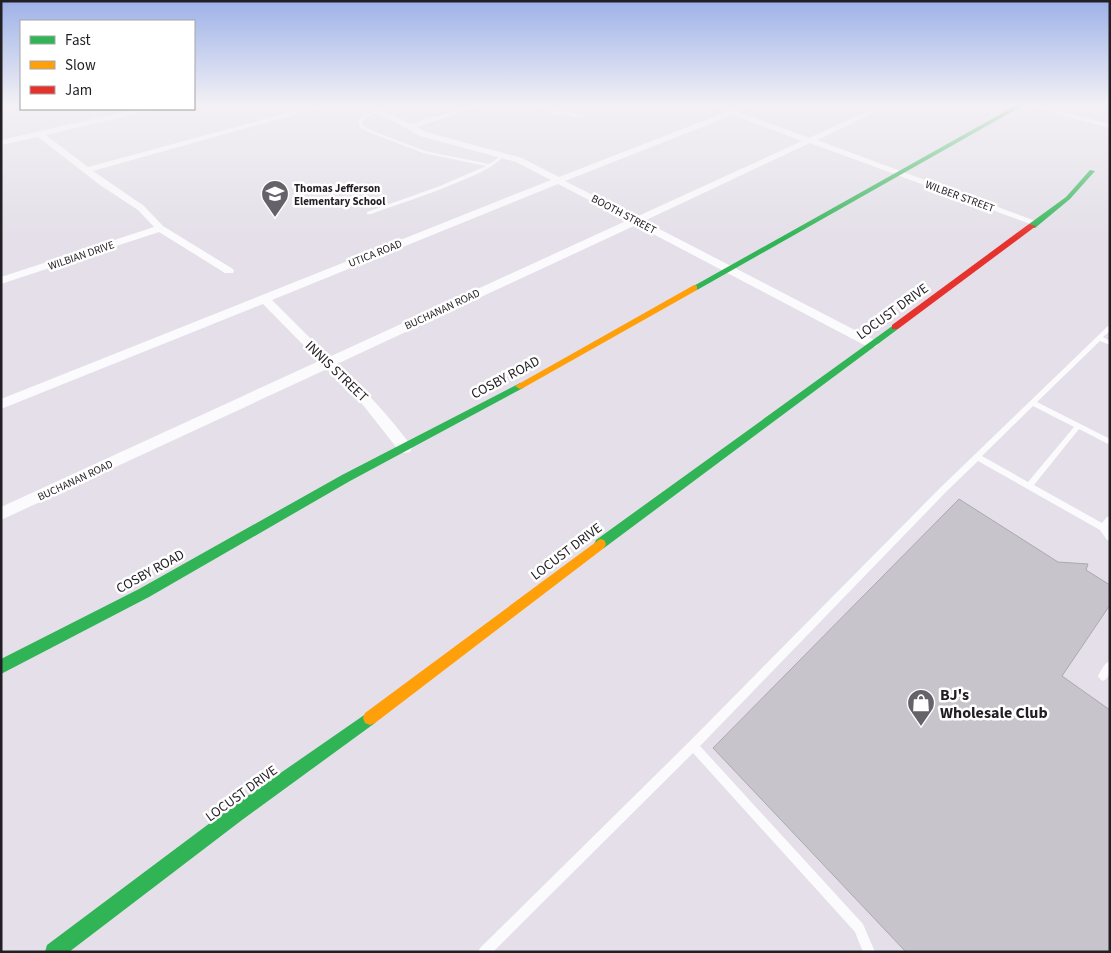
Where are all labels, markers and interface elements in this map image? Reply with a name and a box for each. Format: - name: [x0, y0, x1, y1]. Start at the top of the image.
- legend: [20, 20, 195, 110]
- text: Fast: [65, 30, 91, 51]
- text: Slow: [65, 55, 96, 76]
- text: Jam: [65, 80, 92, 101]
- street label: WILBER STREET: [923, 177, 997, 216]
- school or university icon: Thomas Jefferson Elementary School: [260, 179, 290, 218]
- place label: Thomas Jefferson Elementary School: [294, 181, 386, 209]
- street label: BOOTH STREET: [589, 191, 659, 238]
- street label: UTICA ROAD: [346, 236, 404, 271]
- street label: WILBIAN DRIVE: [46, 237, 116, 274]
- street label: LOCUST DRIVE: [852, 279, 933, 345]
- street label: BUCHANAN ROAD: [402, 285, 483, 333]
- street label: INNIS STREET: [300, 337, 373, 407]
- street label: COSBY ROAD: [468, 351, 543, 404]
- street label: BUCHANAN ROAD: [35, 456, 116, 504]
- street label: LOCUST DRIVE: [527, 518, 606, 585]
- street label: COSBY ROAD: [113, 545, 188, 599]
- place label: BJ's Wholesale Club: [940, 684, 1048, 724]
- shop icon: BJ's Wholesale Club: [906, 688, 936, 727]
- street label: LOCUST DRIVE: [201, 761, 282, 827]

